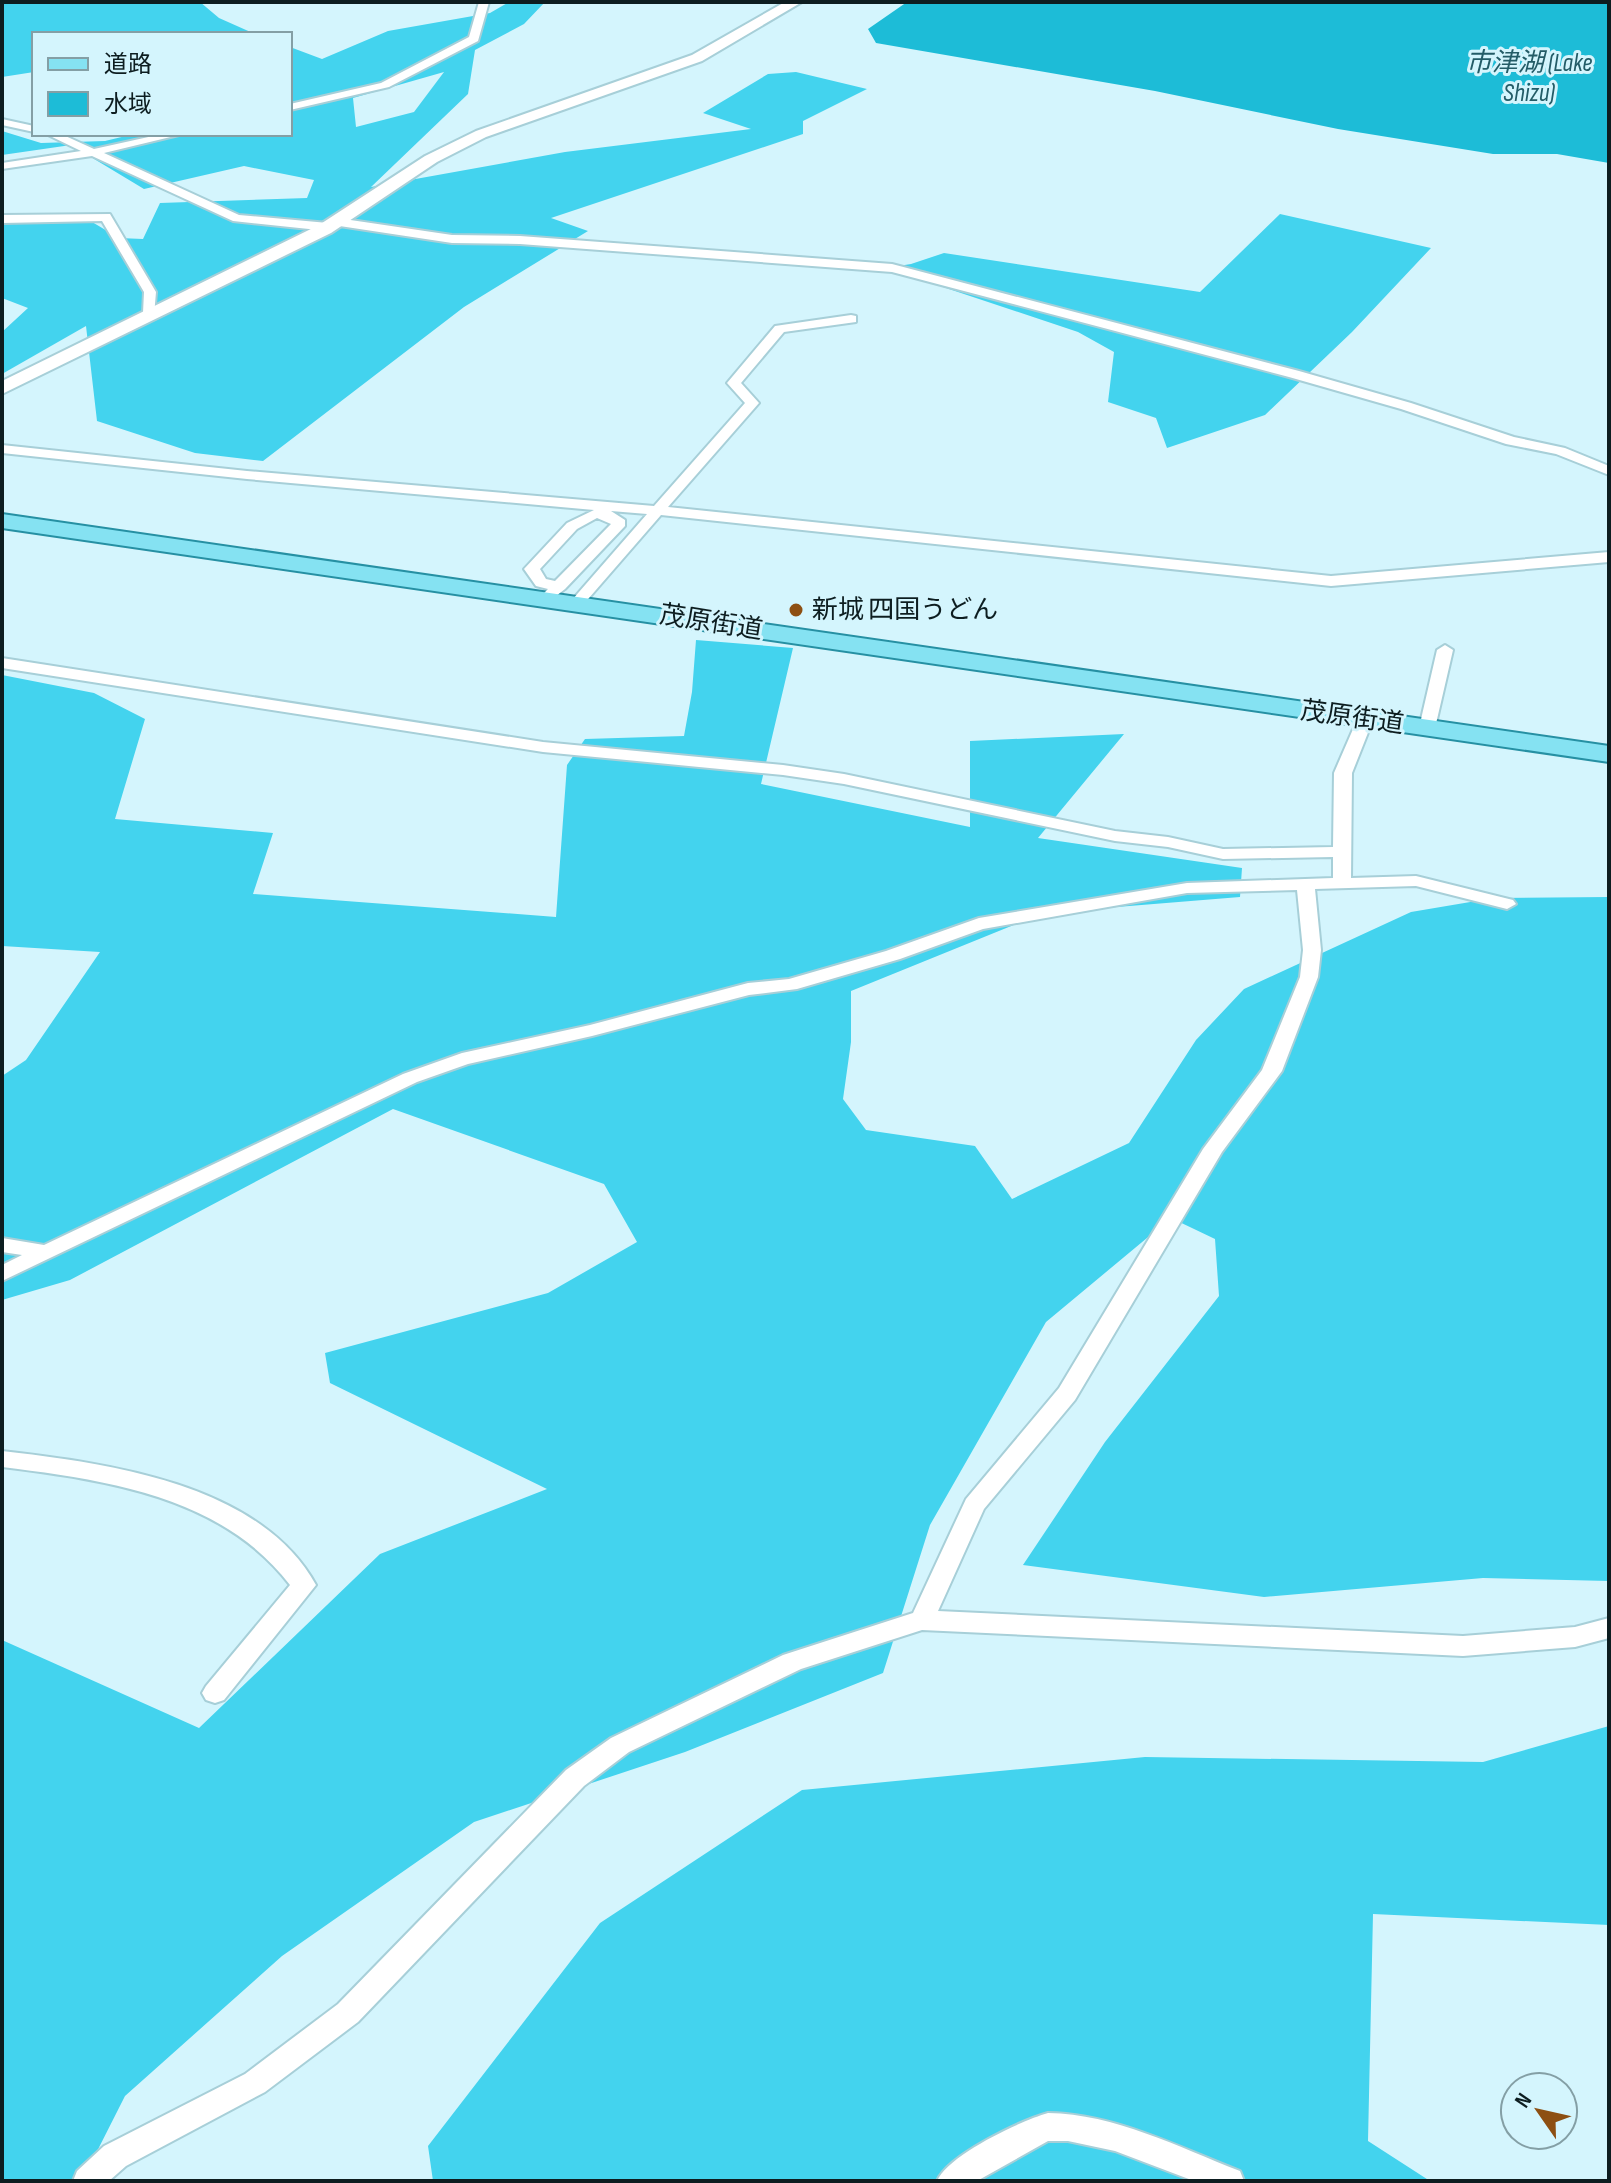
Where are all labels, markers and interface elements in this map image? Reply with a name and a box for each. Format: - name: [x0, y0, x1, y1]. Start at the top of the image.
- legend: [32, 32, 292, 136]
- water label: 市津湖 (Lake Shizu): [1466, 48, 1592, 109]
- text: 道路: [104, 50, 152, 79]
- text: 水域: [104, 90, 152, 119]
- place label: 新城 四国うどん: [812, 595, 998, 626]
- street label: 茂原街道: [657, 600, 765, 646]
- marker: 新城 四国うどん: [787, 601, 805, 619]
- street label: 茂原街道: [1298, 695, 1406, 741]
- north arrow: [1499, 2071, 1579, 2151]
- text: N: [1509, 2088, 1538, 2113]

